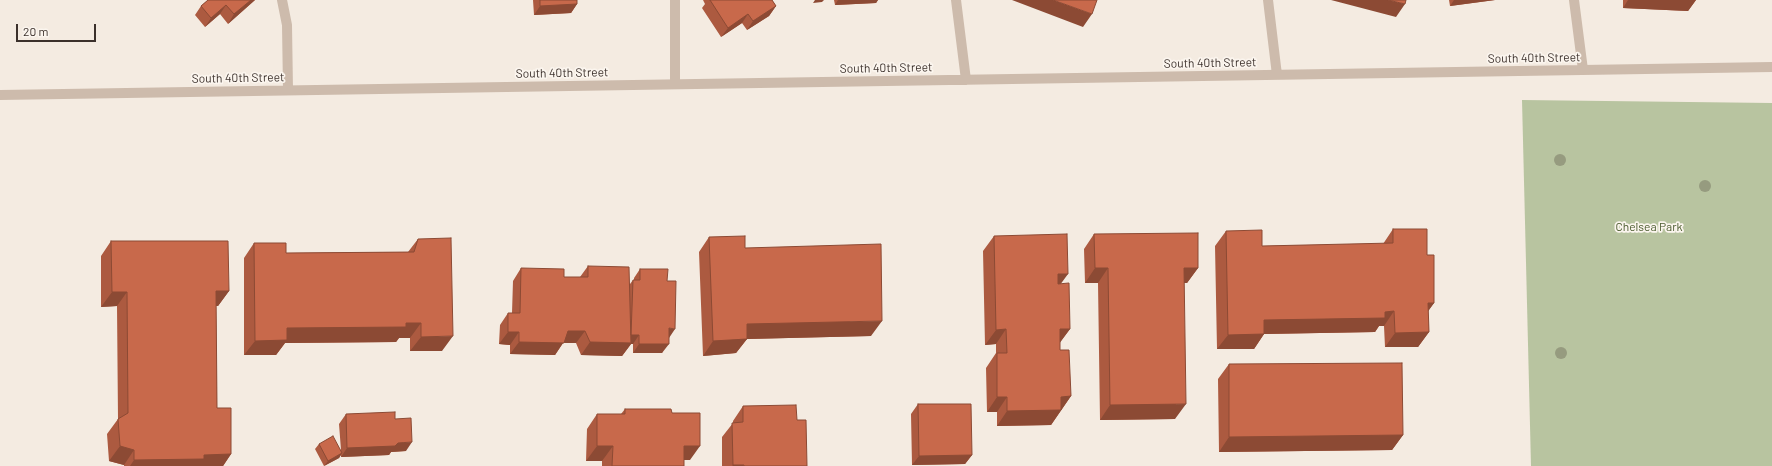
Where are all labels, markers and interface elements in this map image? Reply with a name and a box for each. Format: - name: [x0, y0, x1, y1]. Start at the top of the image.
- scale bar: [18, 16, 98, 42]
- text: 20 m: [23, 24, 49, 38]
- street label: South 40th Street: [1488, 50, 1580, 66]
- street label: South 40th Street: [1164, 55, 1256, 71]
- street label: South 40th Street: [840, 60, 932, 76]
- street label: South 40th Street: [516, 65, 608, 81]
- street label: South 40th Street: [192, 70, 284, 86]
- park label: Chelsea Park: [1615, 220, 1683, 234]

